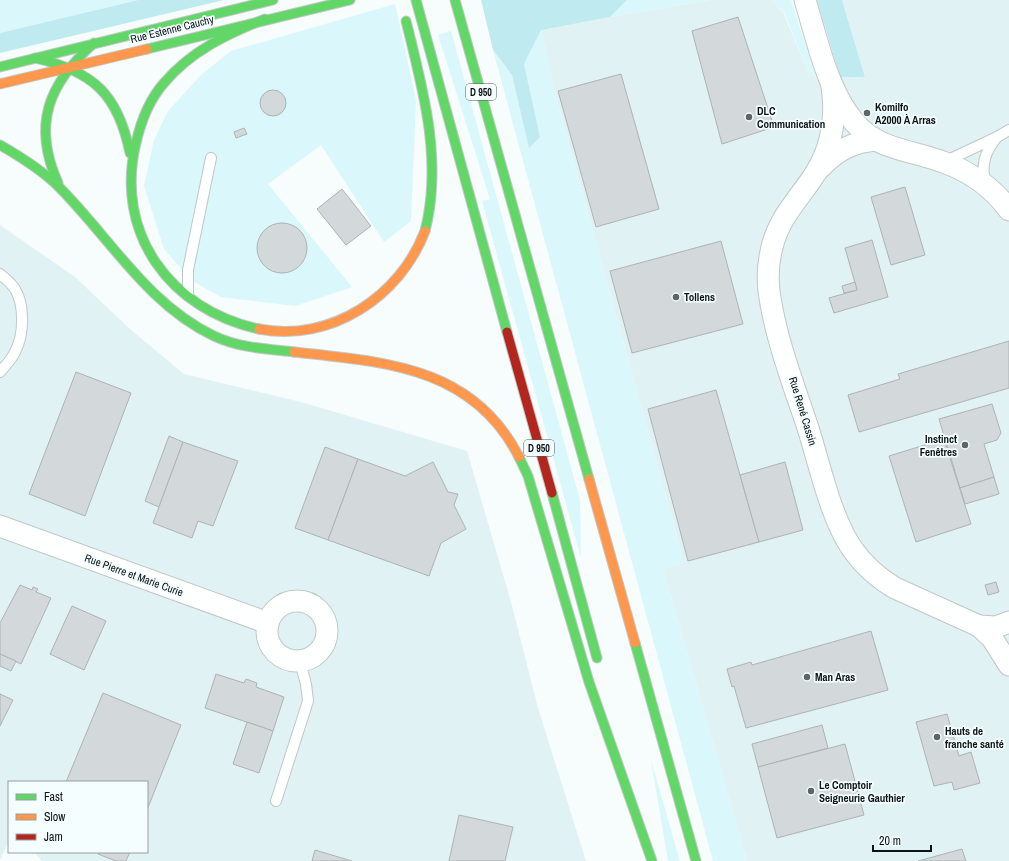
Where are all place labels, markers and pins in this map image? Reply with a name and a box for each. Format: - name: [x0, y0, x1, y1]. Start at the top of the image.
- place label: Komilfo A2000 À Arras: [875, 100, 936, 127]
- place label: DLC Communication: [757, 104, 825, 131]
- marker: Komilfo A2000 À Arras: [862, 108, 872, 118]
- marker: DLC Communication: [744, 112, 754, 122]
- place label: Tollens: [684, 290, 715, 304]
- marker: Tollens: [671, 292, 681, 302]
- place label: Instinct Fenêtres: [920, 432, 957, 459]
- marker: Instinct Fenêtres: [960, 440, 970, 450]
- place label: Man Aras: [815, 670, 855, 684]
- marker: Man Aras: [802, 672, 812, 682]
- place label: Hauts de franche santé: [945, 724, 1004, 751]
- marker: Hauts de franche santé: [932, 732, 942, 742]
- place label: Le Comptoir Seigneurie Gauthier: [819, 778, 905, 805]
- marker: Le Comptoir Seigneurie Gauthier: [806, 786, 816, 796]

